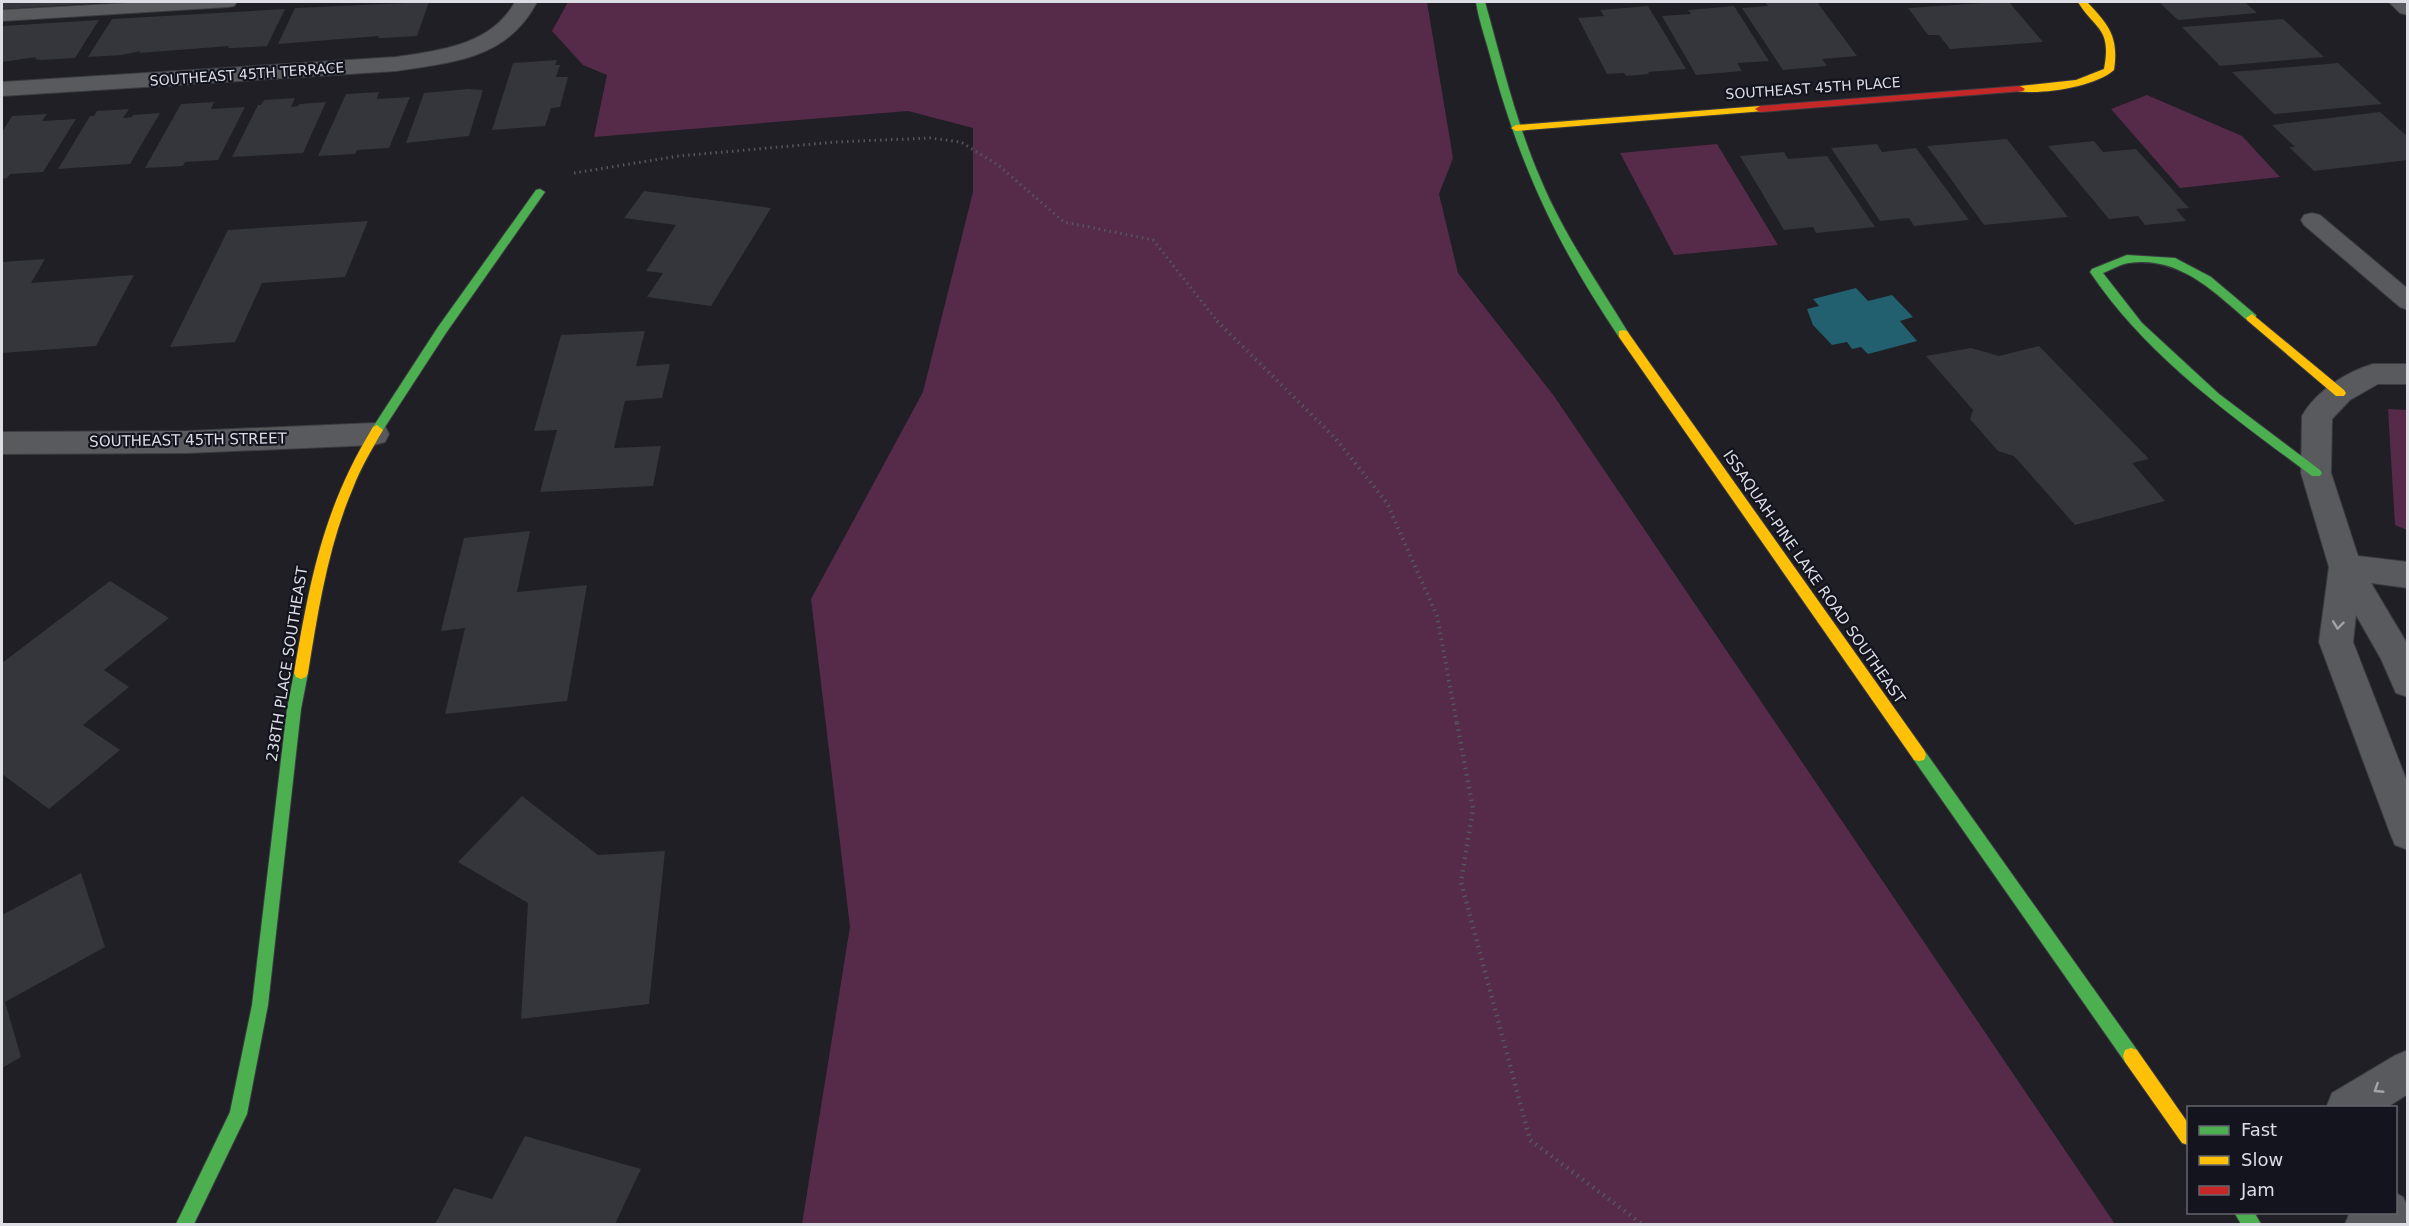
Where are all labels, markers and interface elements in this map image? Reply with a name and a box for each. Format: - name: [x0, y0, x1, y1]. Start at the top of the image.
- street label: SOUTHEAST 45TH TERRACE: [149, 59, 345, 89]
- street label: SOUTHEAST 45TH PLACE: [1725, 74, 1901, 102]
- street label: SOUTHEAST 45TH STREET: [89, 429, 288, 451]
- street label: ISSAQUAH-PINE LAKE ROAD SOUTHEAST: [1719, 447, 1909, 708]
- street label: 238TH PLACE SOUTHEAST: [263, 564, 311, 763]
- one-way arrow: [2333, 621, 2345, 630]
- one-way arrow: [2373, 1082, 2384, 1093]
- legend: [2187, 1106, 2397, 1214]
- text: Fast: [2241, 1119, 2277, 1140]
- text: Slow: [2241, 1149, 2283, 1170]
- text: Jam: [2240, 1179, 2275, 1200]

